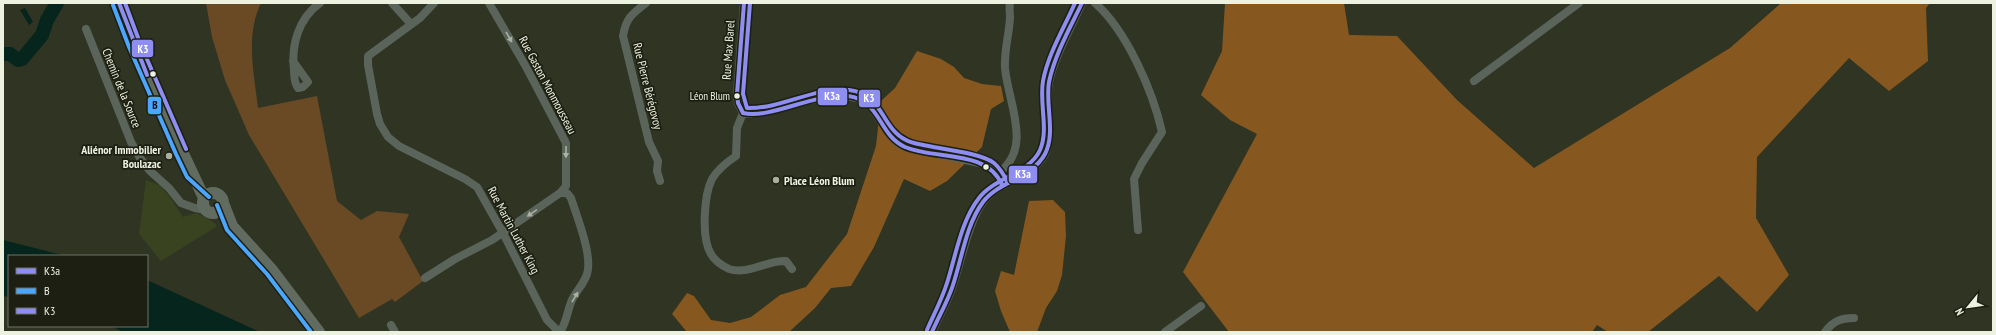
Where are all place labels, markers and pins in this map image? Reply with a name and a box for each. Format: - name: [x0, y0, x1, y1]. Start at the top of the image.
- unlabelled marker: [148, 69, 158, 79]
- place label: Léon Blum: [690, 89, 730, 103]
- marker: Léon Blum: [732, 91, 742, 101]
- place label: Aliénor Immobilier Boulazac: [80, 142, 162, 171]
- marker: Aliénor Immobilier Boulazac: [164, 151, 174, 161]
- unlabelled marker: [981, 162, 991, 172]
- place label: Place Léon Blum: [784, 173, 854, 188]
- marker: Place Léon Blum: [771, 175, 781, 185]

